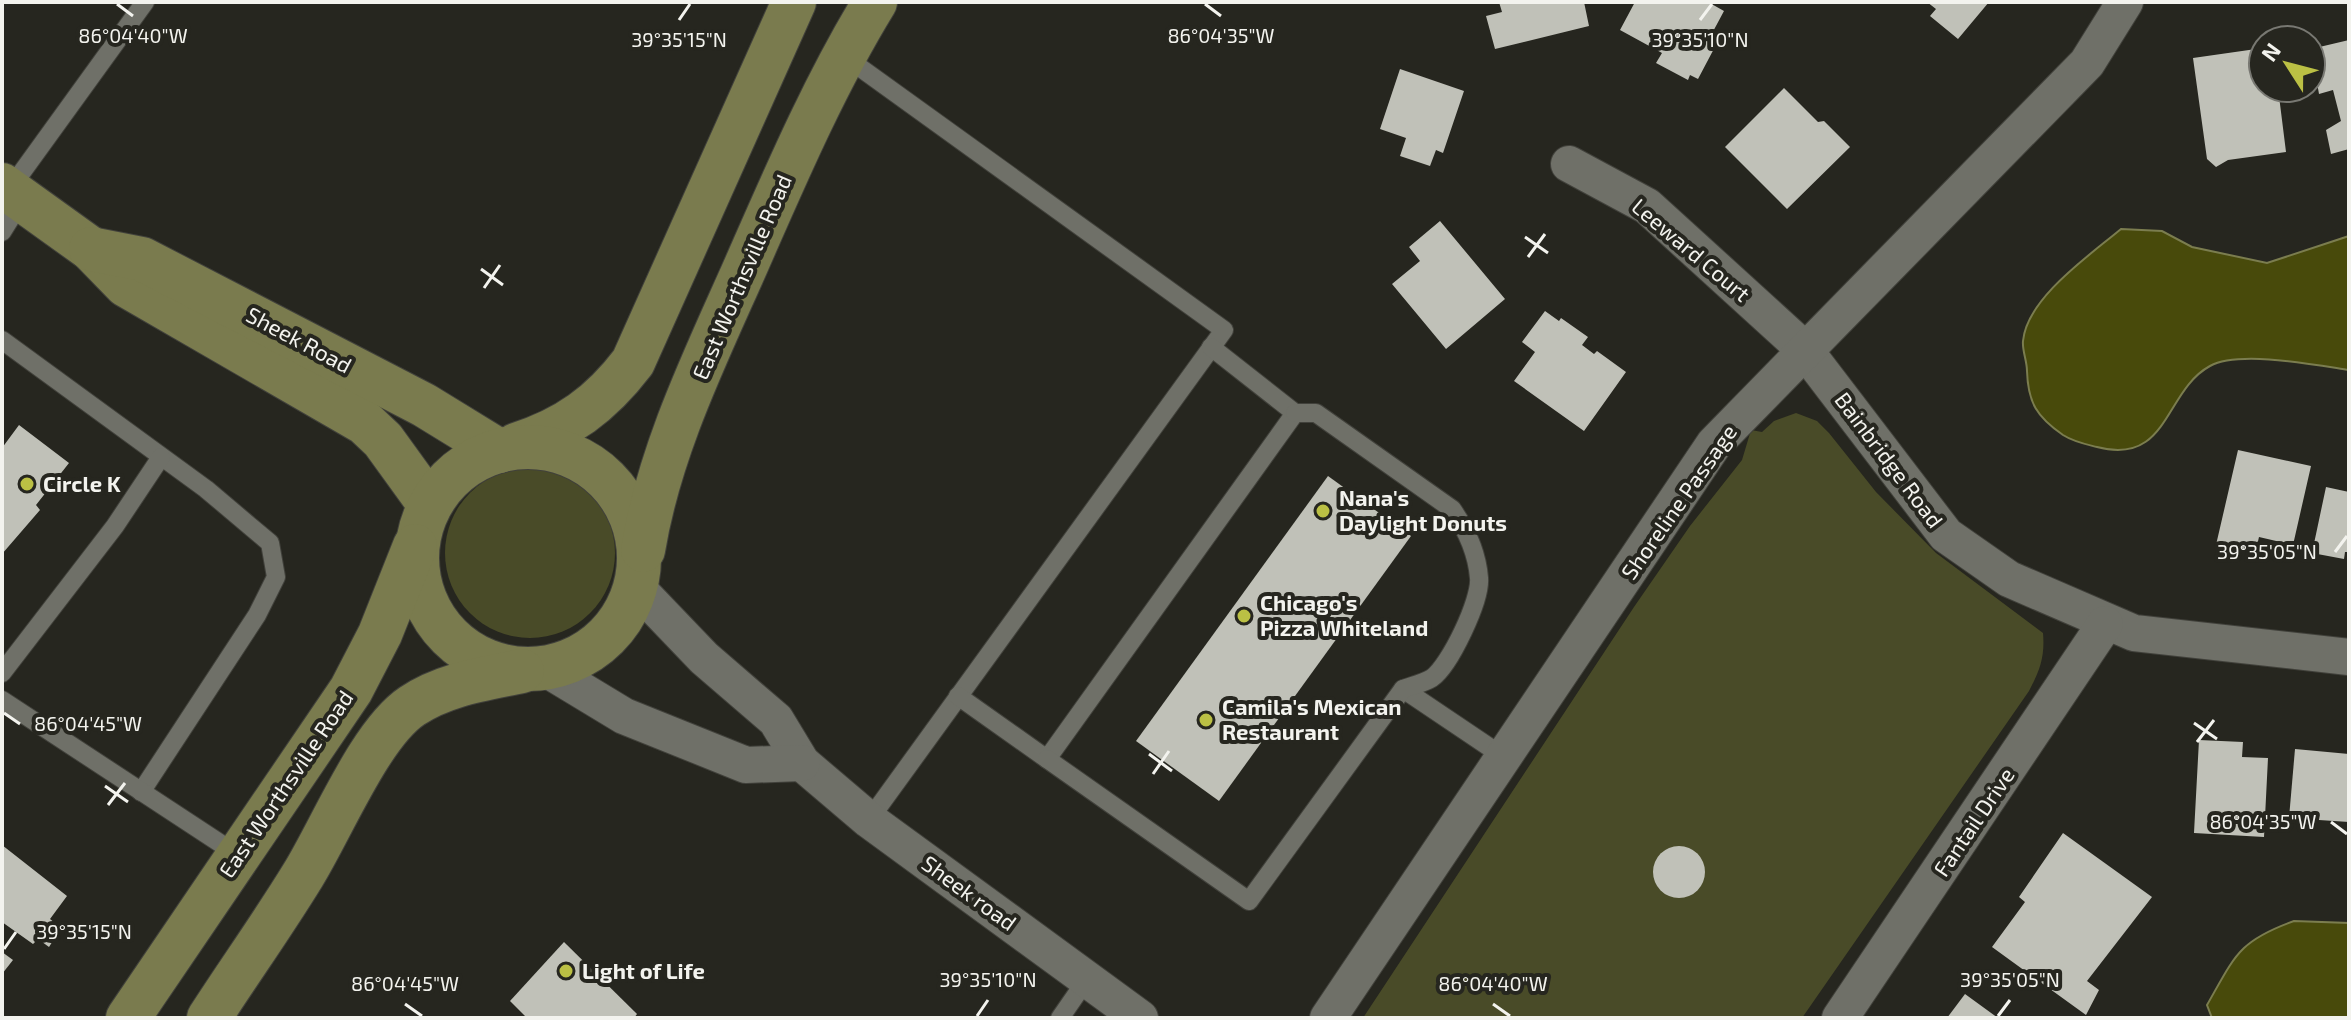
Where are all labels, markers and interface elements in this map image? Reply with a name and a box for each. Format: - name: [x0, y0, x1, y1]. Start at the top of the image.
- text: 86°04'40"W: [78, 23, 188, 47]
- text: 86°04'35"W: [1167, 23, 1275, 47]
- north arrow: [2247, 24, 2327, 104]
- text: 39°35'15"N: [631, 27, 727, 51]
- text: 39°35'10"N: [1651, 27, 1749, 51]
- text: N: [2255, 38, 2285, 66]
- street label: East Worthsville Road: [686, 170, 796, 383]
- street label: Leeward Court: [1627, 192, 1756, 306]
- street label: Sheek Road: [242, 301, 356, 378]
- street label: Bainbridge Road: [1830, 386, 1949, 532]
- street label: Shoreline Passage: [1615, 419, 1741, 584]
- place label: Circle K: [43, 470, 121, 496]
- marker: Circle K: [18, 475, 36, 493]
- place label: Nana's Daylight Donuts: [1339, 484, 1507, 536]
- marker: Nana's Daylight Donuts: [1314, 502, 1332, 520]
- text: 39°35'05"N: [2217, 539, 2317, 563]
- place label: Chicago's Pizza Whiteland: [1260, 589, 1428, 640]
- marker: Chicago's Pizza Whiteland: [1235, 607, 1253, 625]
- street label: East Worthsville Road: [213, 685, 358, 882]
- place label: Camila's Mexican Restaurant: [1222, 693, 1402, 744]
- text: 86°04'45"W: [34, 711, 142, 735]
- marker: Camila's Mexican Restaurant: [1197, 711, 1215, 729]
- street label: Fantail Drive: [1927, 762, 2019, 881]
- text: 86°04'35"W: [2209, 809, 2317, 833]
- street label: Sheek road: [917, 849, 1022, 935]
- text: 39°35'15"N: [36, 919, 132, 943]
- place label: Light of Life: [582, 957, 705, 983]
- marker: Light of Life: [557, 962, 575, 980]
- text: 39°35'10"N: [939, 967, 1037, 991]
- text: 39°35'05"N: [1960, 967, 2060, 991]
- text: 86°04'45"W: [351, 971, 459, 995]
- text: 86°04'40"W: [1438, 971, 1548, 995]

